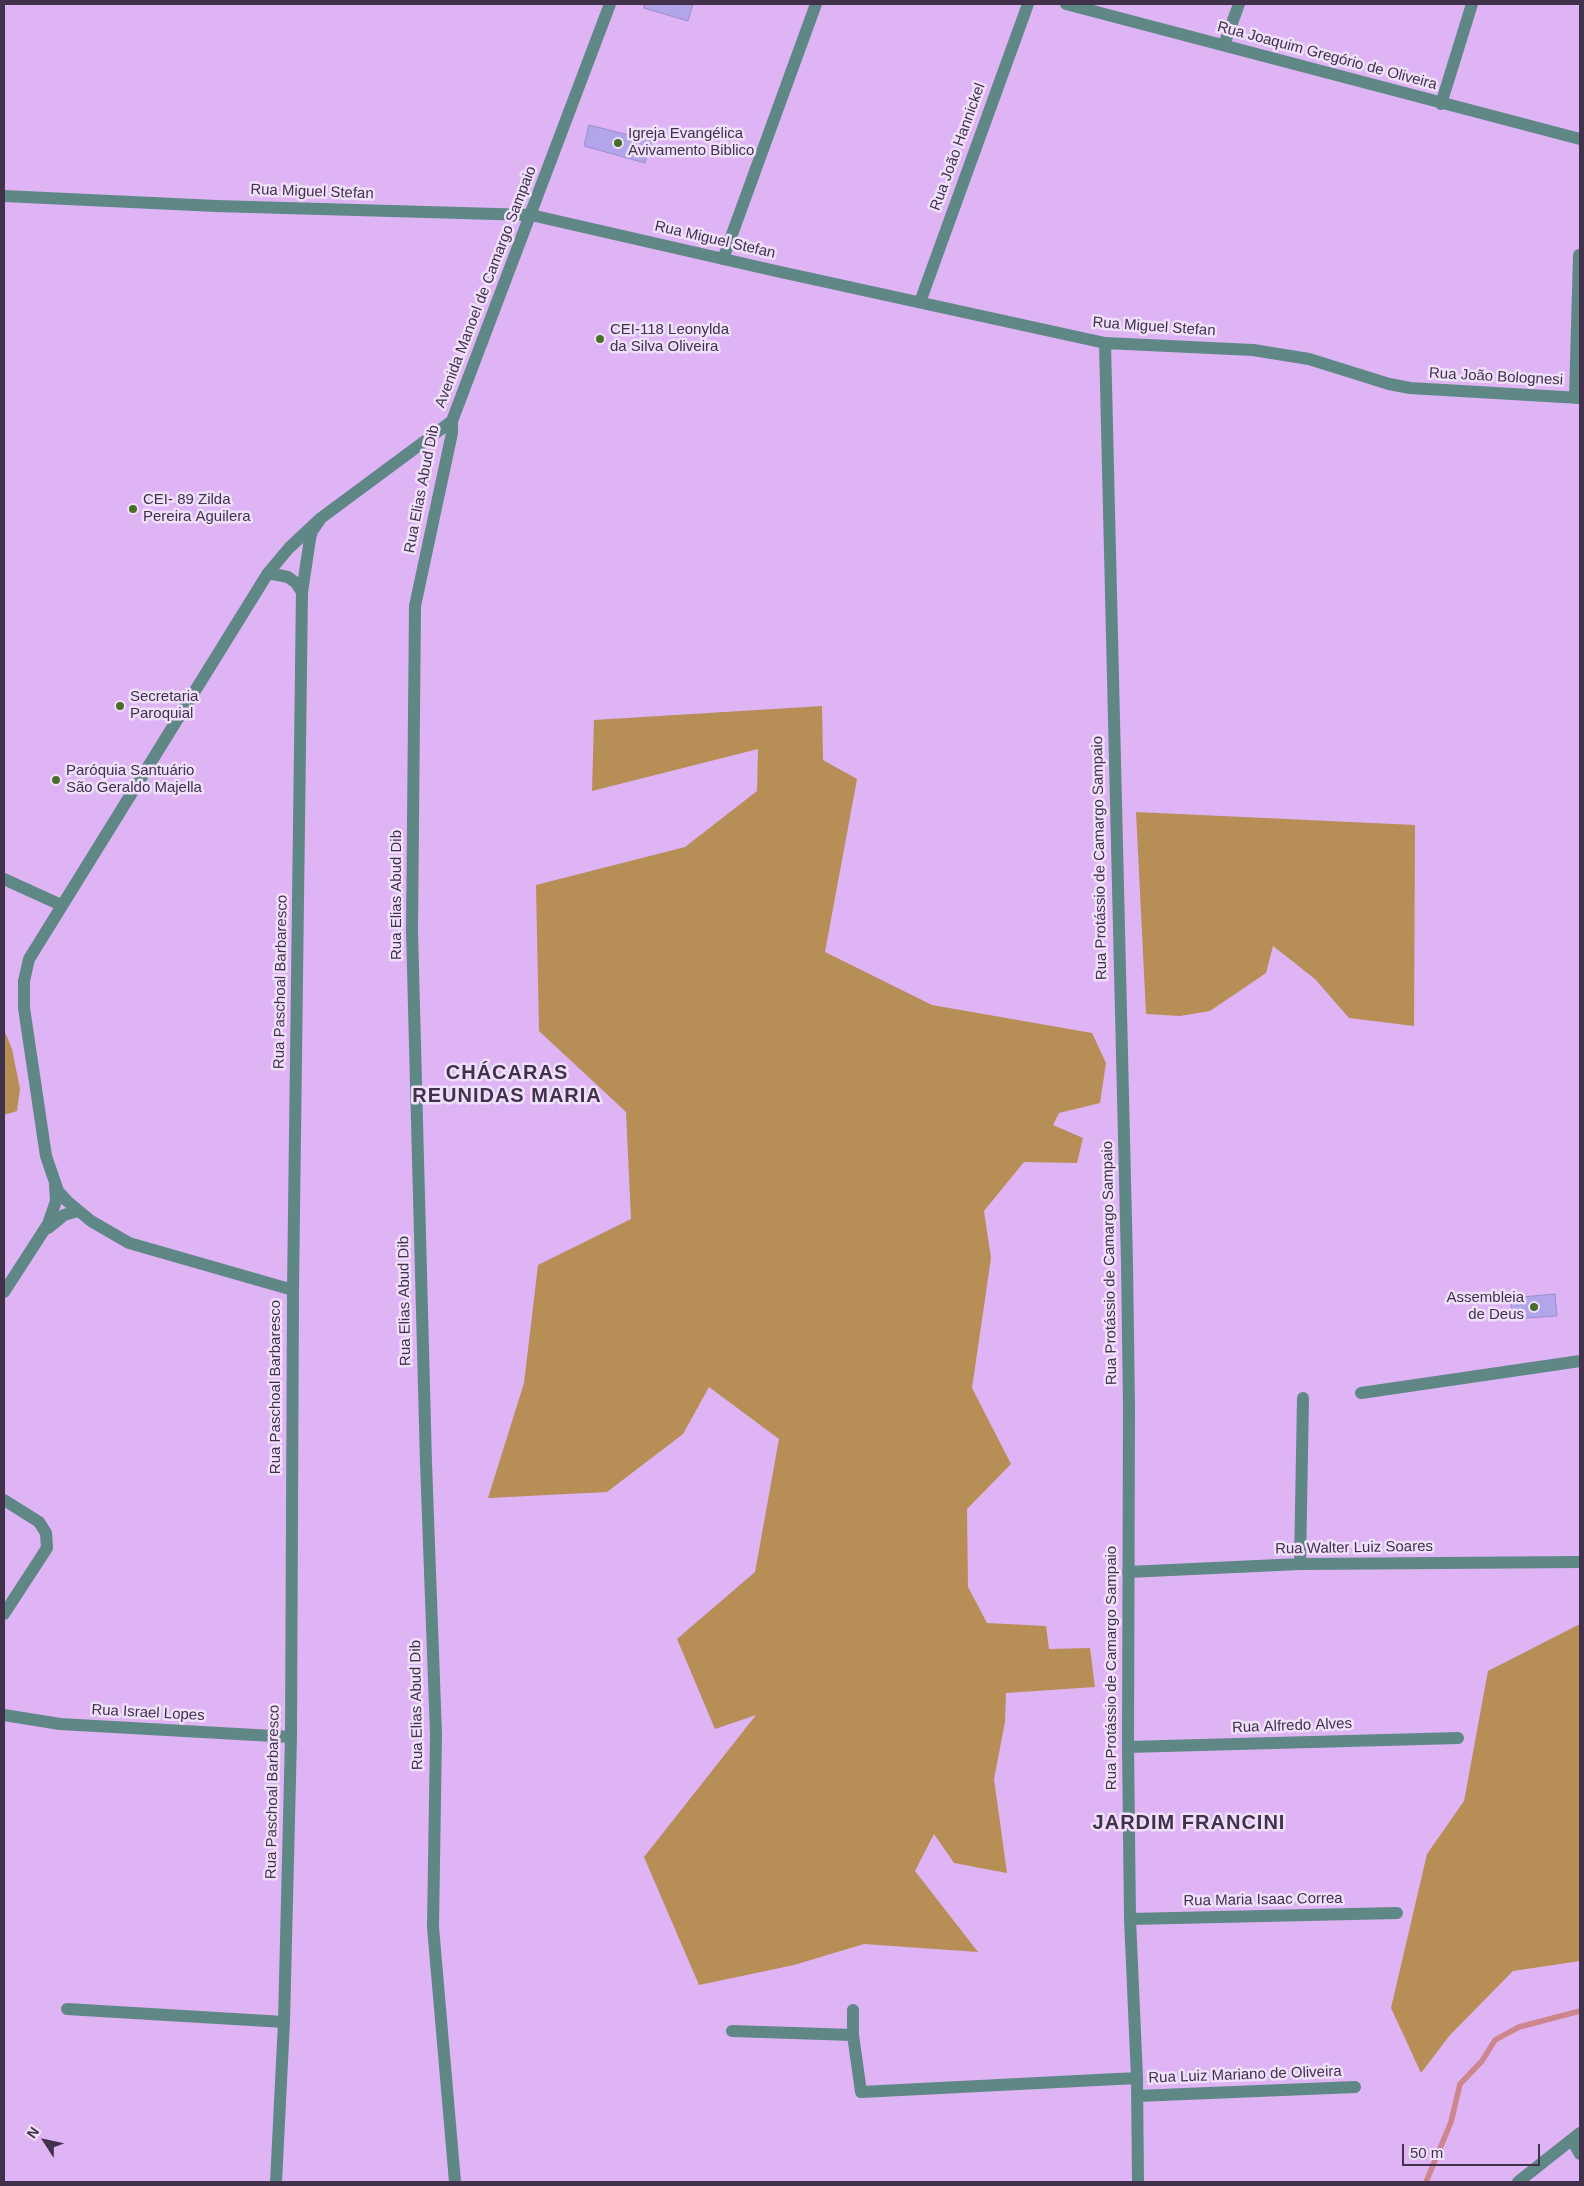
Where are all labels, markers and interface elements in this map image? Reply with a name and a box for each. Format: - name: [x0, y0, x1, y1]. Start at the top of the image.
- street label: Rua Joaquim Gregório de Oliveira: [1215, 18, 1439, 94]
- street label: Rua João Hannickel: [927, 81, 989, 213]
- place label: Igreja Evangélica Avivamento Biblico: [628, 125, 754, 160]
- marker: Igreja Evangélica Avivamento Biblico: [612, 137, 624, 149]
- street label: Avenida Manoel de Camargo Sampaio: [431, 164, 541, 410]
- street label: Rua Miguel Stefan: [250, 181, 374, 203]
- street label: Rua Miguel Stefan: [653, 217, 777, 263]
- street label: Rua Miguel Stefan: [1092, 314, 1216, 340]
- place label: CEI-118 Leonylda da Silva Oliveira: [610, 321, 729, 356]
- marker: CEI-118 Leonylda da Silva Oliveira: [594, 333, 606, 345]
- street label: Rua João Bolognesi: [1428, 364, 1564, 390]
- street label: Rua Elias Abud Dib: [401, 423, 443, 555]
- place label: CEI- 89 Zilda Pereira Aguilera: [143, 491, 251, 526]
- marker: CEI- 89 Zilda Pereira Aguilera: [127, 503, 139, 515]
- place label: Secretaria Paroquial: [130, 688, 198, 723]
- marker: Secretaria Paroquial: [114, 700, 126, 712]
- street label: Rua Protássio de Camargo Sampaio: [1089, 736, 1111, 980]
- place label: Paróquia Santuário São Geraldo Majella: [66, 762, 202, 797]
- marker: Paróquia Santuário São Geraldo Majella: [50, 774, 62, 786]
- street label: Rua Elias Abud Dib: [388, 830, 406, 960]
- street label: Rua Paschoal Barbaresco: [270, 895, 292, 1069]
- district label: CHÁCARAS REUNIDAS MARIA: [410, 1061, 604, 1108]
- street label: Rua Protássio de Camargo Sampaio: [1099, 1141, 1121, 1385]
- street label: Rua Elias Abud Dib: [395, 1236, 415, 1366]
- place label: Assembleia de Deus: [1446, 1289, 1524, 1324]
- street label: Rua Paschoal Barbaresco: [267, 1300, 285, 1474]
- marker: Assembleia de Deus: [1528, 1301, 1540, 1313]
- street label: Rua Walter Luiz Soares: [1275, 1538, 1433, 1558]
- street label: Rua Protássio de Camargo Sampaio: [1103, 1546, 1121, 1790]
- street label: Rua Elias Abud Dib: [407, 1640, 427, 1770]
- street label: Rua Israel Lopes: [91, 1701, 205, 1725]
- street label: Rua Paschoal Barbaresco: [262, 1705, 284, 1879]
- street label: Rua Alfredo Alves: [1232, 1715, 1352, 1737]
- district label: JARDIM FRANCINI: [1091, 1811, 1287, 1835]
- street label: Rua Maria Isaac Correa: [1183, 1890, 1343, 1910]
- street label: Rua Luiz Mariano de Oliveira: [1148, 2063, 1342, 2087]
- north arrow: [20, 2116, 70, 2166]
- text: N: [23, 2124, 42, 2141]
- scale bar: [1404, 2134, 1542, 2166]
- text: 50 m: [1410, 2144, 1443, 2161]

